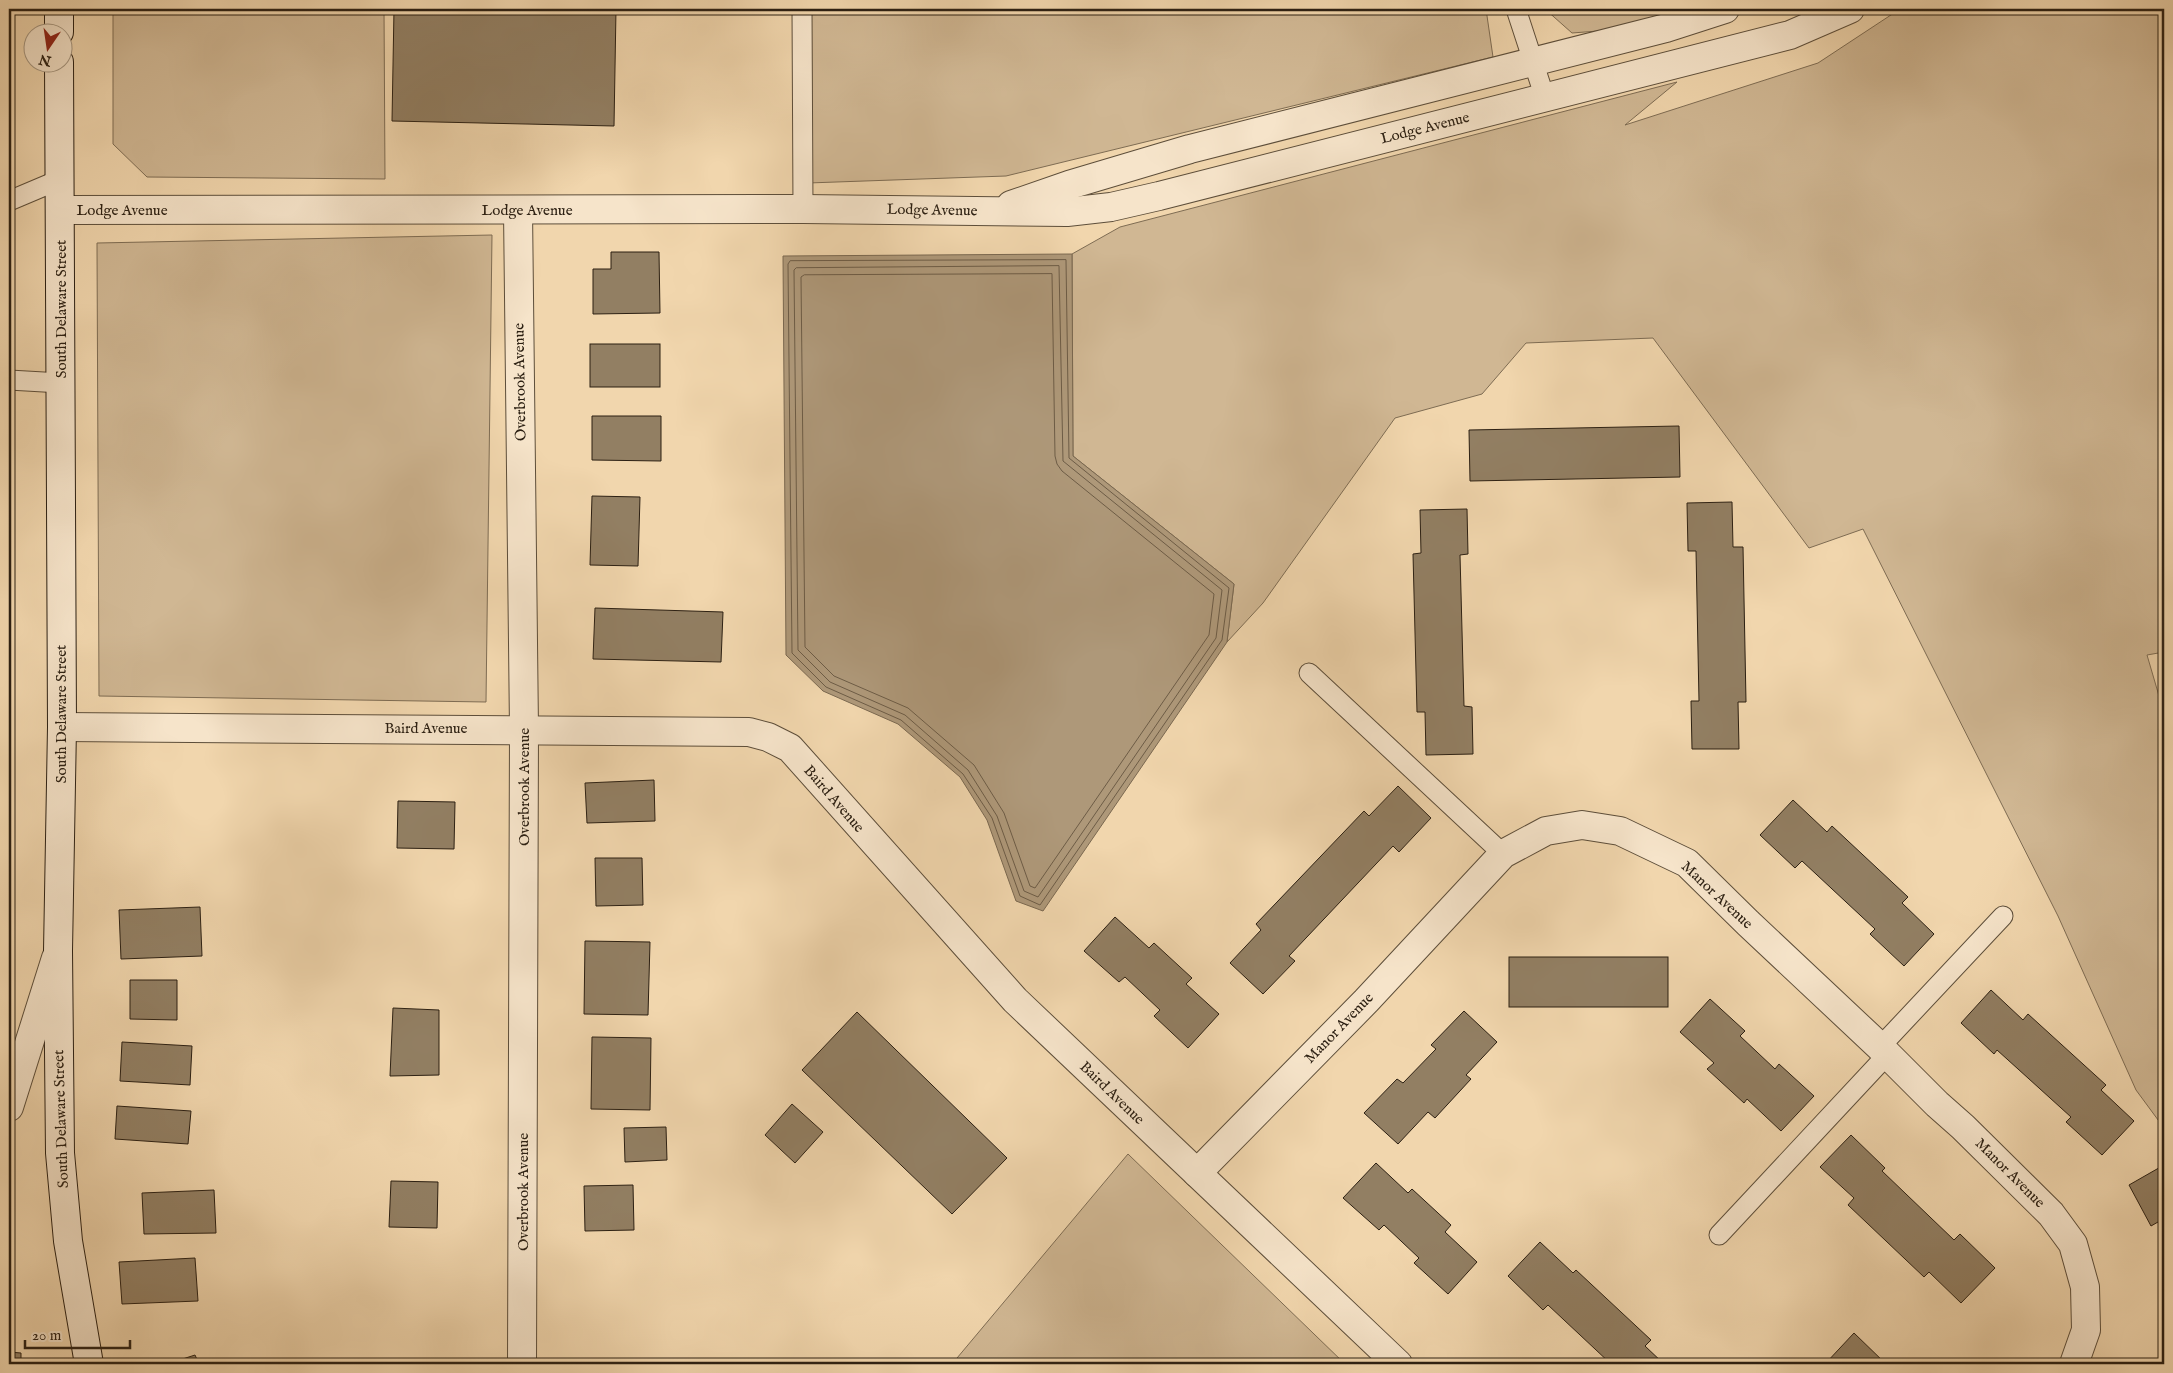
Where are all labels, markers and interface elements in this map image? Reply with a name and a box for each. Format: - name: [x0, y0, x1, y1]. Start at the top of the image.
- north arrow: [22, 22, 72, 72]
- text: N: [37, 50, 54, 70]
- street label: Lodge Avenue: [1379, 108, 1472, 148]
- street label: Lodge Avenue: [886, 200, 978, 220]
- street label: Lodge Avenue: [76, 201, 168, 220]
- street label: Lodge Avenue: [481, 201, 573, 220]
- street label: South Delaware Street: [52, 240, 71, 378]
- street label: Overbrook Avenue: [509, 323, 531, 441]
- street label: South Delaware Street: [52, 645, 71, 783]
- street label: Baird Avenue: [384, 719, 468, 738]
- street label: Overbrook Avenue: [515, 728, 534, 846]
- street label: Baird Avenue: [800, 761, 868, 837]
- street label: Manor Avenue: [1677, 857, 1757, 933]
- street label: Manor Avenue: [1300, 989, 1378, 1067]
- street label: South Delaware Street: [49, 1049, 73, 1189]
- street label: Baird Avenue: [1076, 1057, 1149, 1129]
- street label: Overbrook Avenue: [514, 1133, 533, 1251]
- street label: Manor Avenue: [1971, 1134, 2049, 1212]
- scale bar: [25, 1318, 130, 1350]
- text: 20 m: [32, 1326, 62, 1345]

